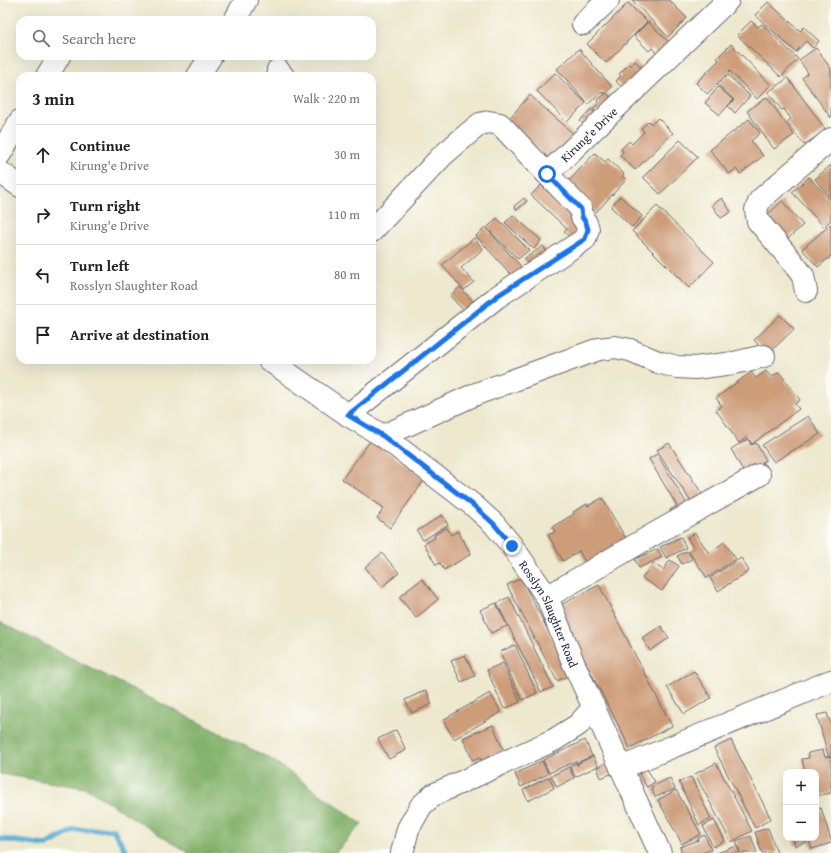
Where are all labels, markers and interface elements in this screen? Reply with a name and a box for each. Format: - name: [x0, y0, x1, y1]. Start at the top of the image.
- search box: [16, 16, 376, 60]
- icon: search: [30, 27, 52, 49]
- text: Search here: [62, 28, 136, 49]
- text: 3 min: [32, 86, 74, 111]
- text: Walk · 220 m: [293, 89, 360, 108]
- street label: Kirung'e Drive: [556, 102, 621, 165]
- text: Continue: [70, 135, 131, 156]
- icon: ahead: [32, 144, 54, 166]
- text: 30 m: [334, 145, 360, 164]
- text: Kirung'e Drive: [70, 156, 149, 175]
- route start: [538, 165, 556, 183]
- text: Turn right: [70, 195, 141, 216]
- icon: right: [32, 204, 54, 226]
- text: 110 m: [328, 205, 360, 224]
- text: Kirung'e Drive: [70, 216, 149, 235]
- text: Turn left: [70, 255, 129, 276]
- icon: left: [32, 264, 54, 286]
- text: 80 m: [334, 265, 360, 284]
- text: Rosslyn Slaughter Road: [70, 276, 198, 295]
- icon: arrive: [32, 324, 54, 346]
- text: Arrive at destination: [70, 324, 209, 345]
- route end: [503, 537, 521, 555]
- street label: Rosslyn Slaughter Road: [516, 557, 583, 671]
- map controls: [783, 769, 819, 841]
- button: +: [783, 769, 819, 805]
- button: −: [783, 805, 819, 841]

